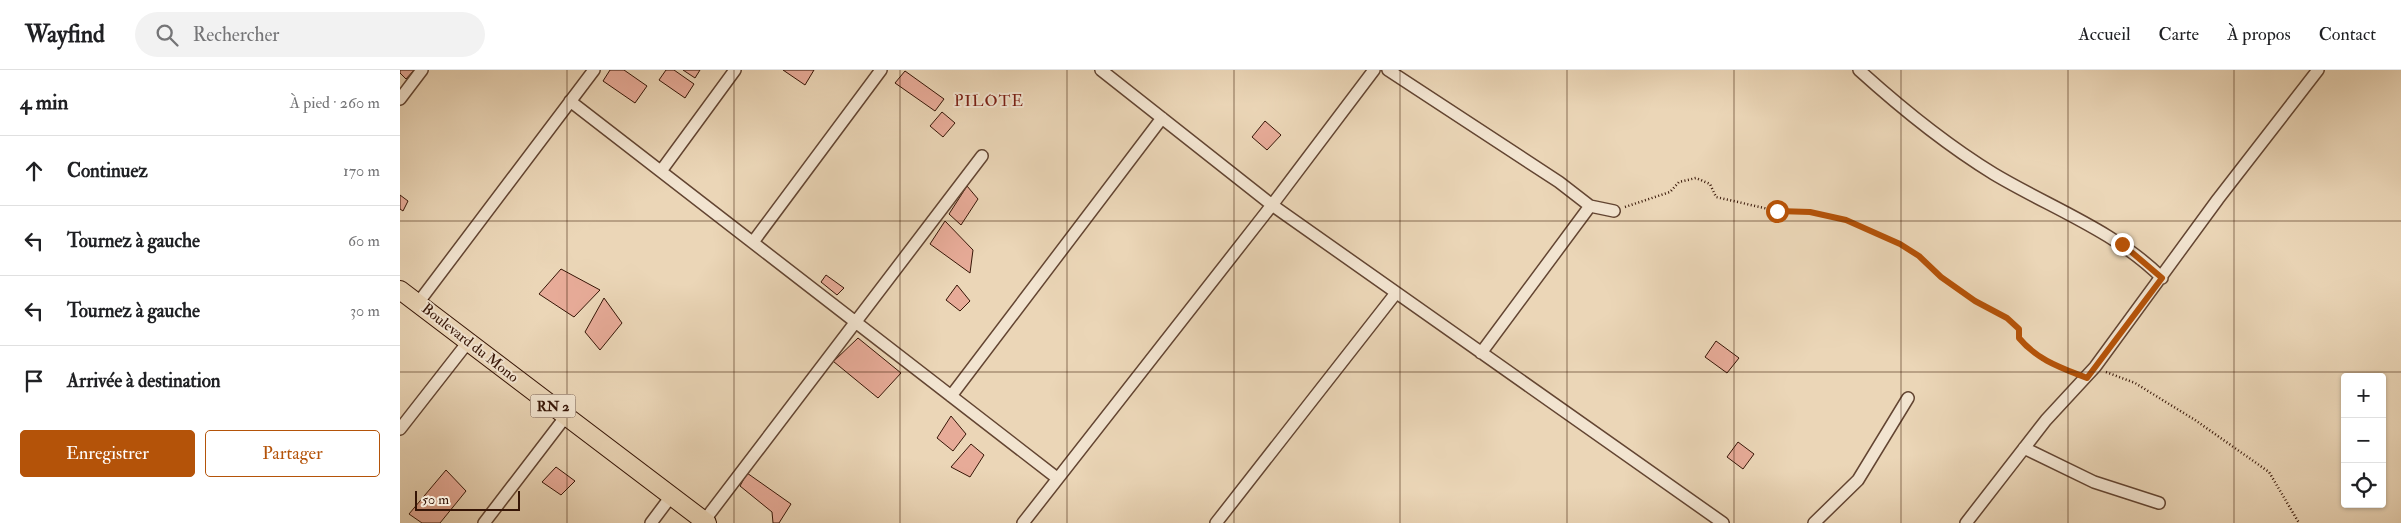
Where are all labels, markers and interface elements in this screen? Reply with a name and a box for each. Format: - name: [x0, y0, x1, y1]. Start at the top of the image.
- search box: [135, 12, 485, 57]
- text: Wayfind: [25, 19, 105, 50]
- icon: search: [153, 21, 181, 49]
- text: Rechercher: [193, 23, 279, 47]
- text: Accueil: [2078, 23, 2131, 46]
- text: Carte: [2159, 23, 2199, 46]
- text: À propos: [2227, 23, 2291, 46]
- text: Contact: [2319, 23, 2376, 46]
- text: 4 min: [20, 89, 68, 116]
- district label: PILOTE: [954, 91, 1024, 111]
- text: À pied · 260 m: [290, 93, 380, 113]
- icon: ahead: [20, 157, 48, 185]
- text: Continuez: [67, 159, 148, 183]
- text: 170 m: [343, 161, 380, 181]
- route start: [1766, 200, 1789, 223]
- icon: left: [20, 227, 48, 255]
- text: Tournez à gauche: [67, 229, 200, 253]
- text: 60 m: [348, 231, 380, 251]
- route end: [2111, 233, 2134, 256]
- icon: left: [20, 297, 48, 325]
- text: Tournez à gauche: [67, 299, 200, 323]
- street label: Boulevard du Mono: [418, 299, 522, 387]
- text: 30 m: [350, 301, 380, 321]
- icon: arrive: [20, 367, 48, 395]
- text: Arrivée à destination: [67, 369, 221, 393]
- map controls: [2341, 373, 2386, 508]
- button: +: [2341, 373, 2386, 418]
- road number: RN 2: [530, 394, 576, 418]
- button: −: [2341, 418, 2386, 463]
- button: Enregistrer: [20, 430, 195, 477]
- button: Partager: [205, 430, 380, 477]
- button: locate: [2341, 463, 2386, 508]
- scale bar: [415, 488, 520, 511]
- text: 50 m: [422, 491, 449, 508]

